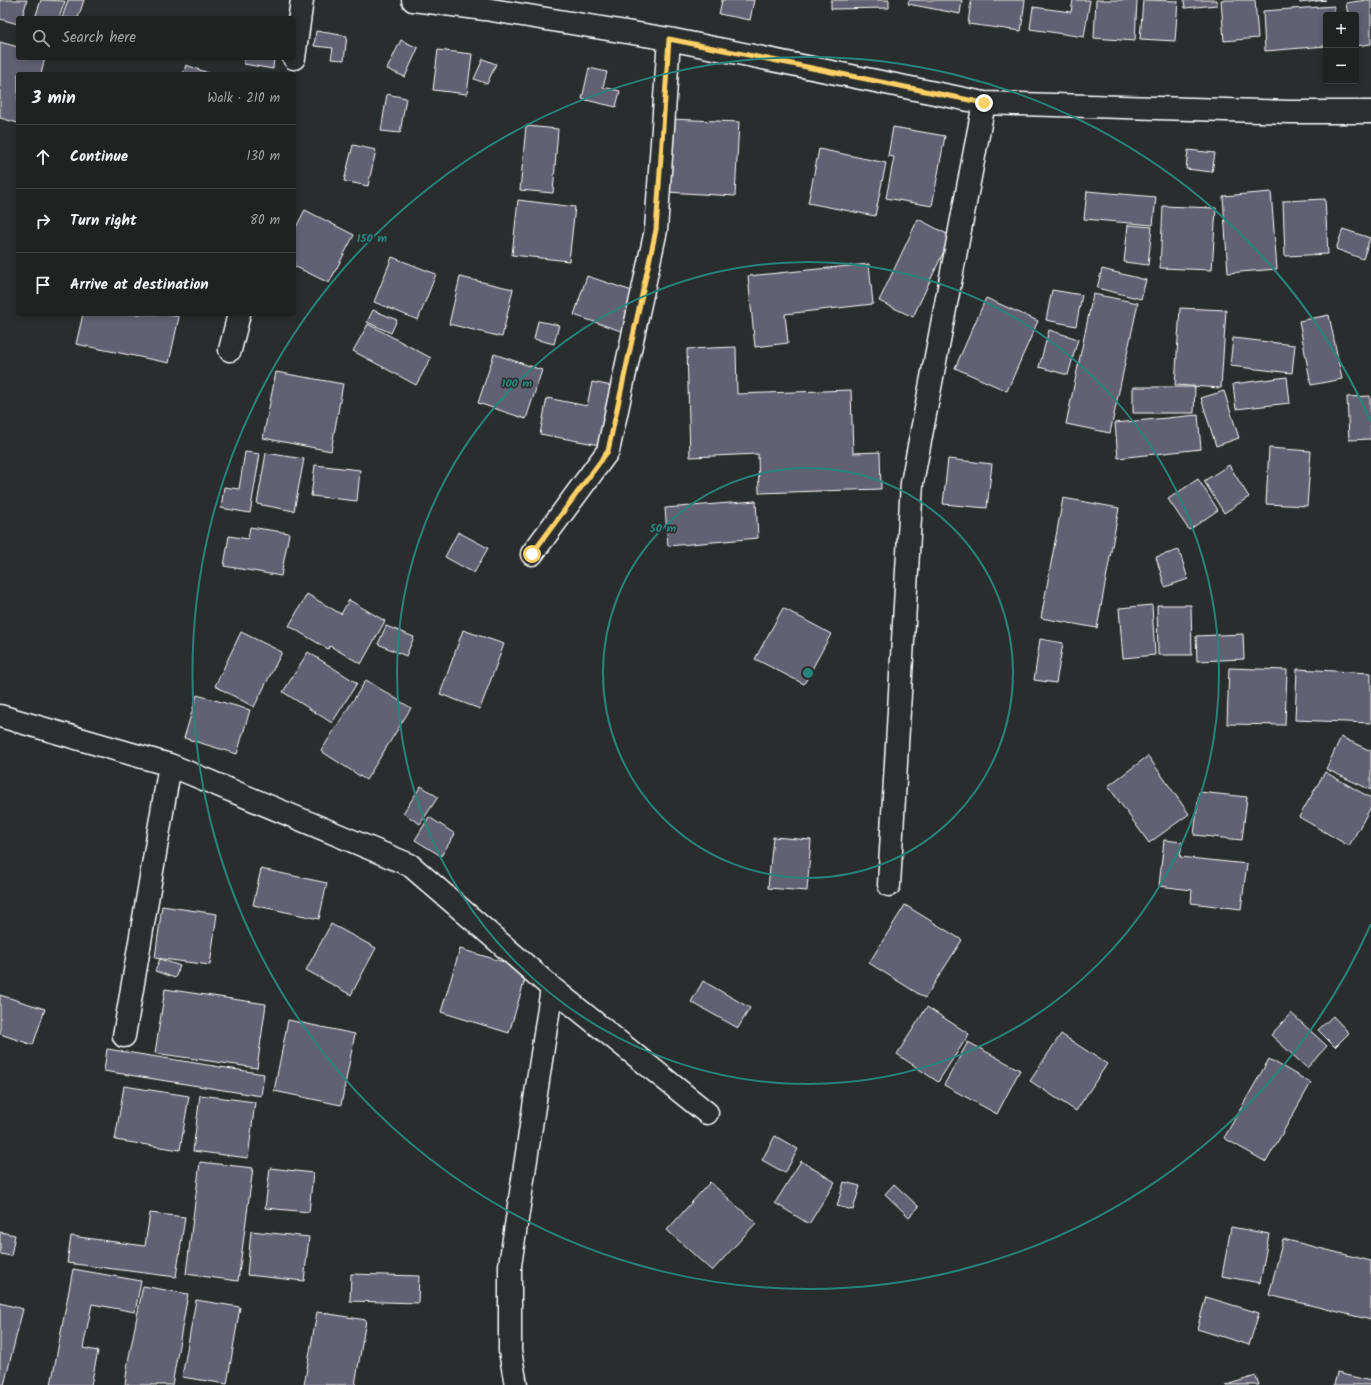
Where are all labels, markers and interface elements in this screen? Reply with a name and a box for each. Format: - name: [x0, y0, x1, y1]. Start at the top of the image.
- map controls: [1323, 12, 1359, 84]
- button: +: [1323, 12, 1359, 48]
- search box: [16, 16, 296, 60]
- text: Search here: [62, 26, 136, 50]
- icon: search: [30, 27, 52, 49]
- button: −: [1323, 48, 1359, 84]
- text: 3 min: [32, 85, 76, 112]
- text: Walk · 210 m: [207, 88, 280, 109]
- route end: [975, 94, 993, 112]
- text: Continue: [70, 145, 128, 169]
- icon: ahead: [32, 146, 54, 168]
- text: 130 m: [246, 146, 280, 167]
- text: Turn right: [70, 209, 137, 233]
- icon: right: [32, 210, 54, 232]
- text: 80 m: [250, 210, 280, 231]
- text: 150 m: [357, 229, 387, 248]
- text: Arrive at destination: [70, 273, 209, 297]
- icon: arrive: [32, 274, 54, 296]
- text: 100 m: [502, 374, 532, 393]
- text: 50 m: [649, 519, 677, 538]
- route start: [523, 545, 541, 563]
- centre of rings: [801, 666, 815, 680]

